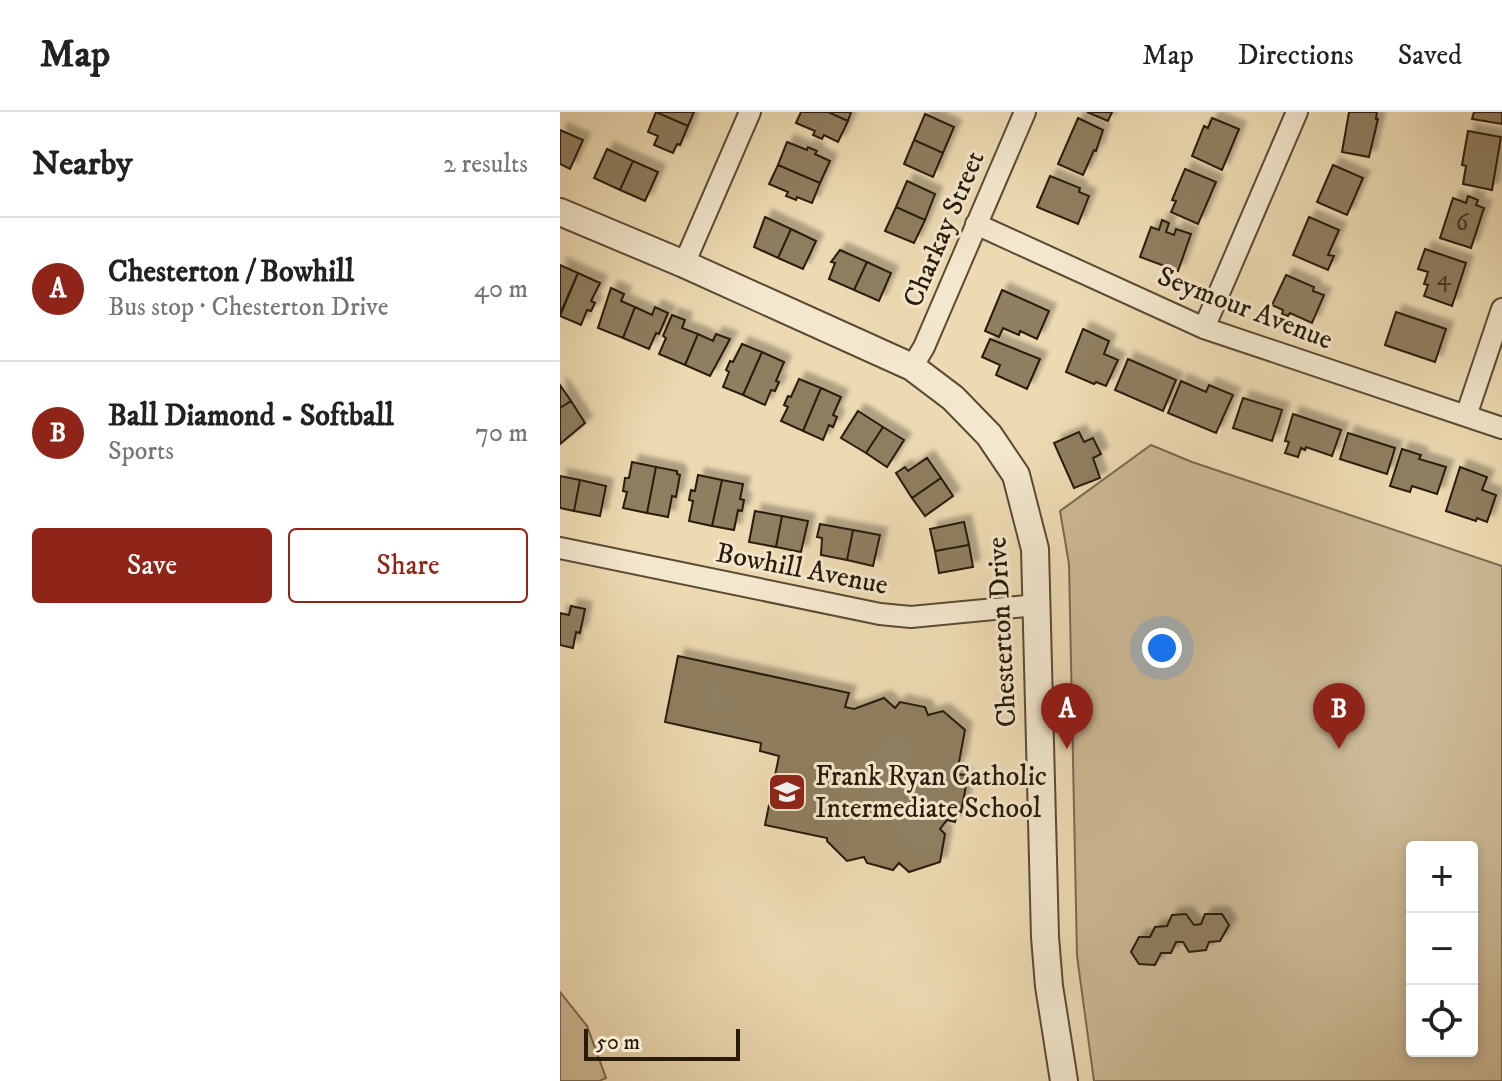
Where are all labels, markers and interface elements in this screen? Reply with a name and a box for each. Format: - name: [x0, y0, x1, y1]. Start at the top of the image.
- text: Map: [40, 31, 110, 79]
- text: Map: [1142, 38, 1194, 73]
- text: Directions: [1238, 38, 1354, 73]
- text: Saved: [1398, 38, 1462, 73]
- text: Nearby: [32, 143, 133, 185]
- street label: Charkay Street: [895, 145, 993, 313]
- text: 2 results: [443, 148, 528, 181]
- house number: 6: [1456, 208, 1470, 238]
- text: Chesterton / Bowhill: [108, 254, 354, 291]
- street label: Seymour Avenue: [1152, 259, 1338, 357]
- house number: 4: [1437, 263, 1452, 293]
- text: A: [50, 273, 66, 306]
- text: 40 m: [474, 273, 528, 306]
- text: Bus stop · Chesterton Drive: [108, 291, 388, 324]
- text: Ball Diamond - Softball: [108, 398, 394, 435]
- text: B: [50, 417, 66, 450]
- text: 70 m: [475, 417, 528, 450]
- text: Sports: [108, 435, 174, 468]
- button: Save: [32, 528, 272, 603]
- button: Share: [288, 528, 528, 603]
- street label: Bowhill Avenue: [713, 535, 891, 603]
- street label: Chesterton Drive: [980, 536, 1024, 728]
- your location: [1142, 628, 1182, 668]
- pin: A: [1041, 683, 1093, 749]
- pin: B: [1313, 683, 1365, 749]
- place label: Frank Ryan Catholic Intermediate School: [815, 759, 1047, 826]
- school or university icon: Frank Ryan Catholic Intermediate School: [766, 771, 808, 813]
- map controls: [1406, 841, 1478, 1057]
- button: +: [1406, 841, 1478, 913]
- button: −: [1406, 913, 1478, 985]
- button: locate: [1406, 985, 1478, 1057]
- scale bar: [584, 1025, 740, 1061]
- text: 50 m: [596, 1029, 640, 1056]

